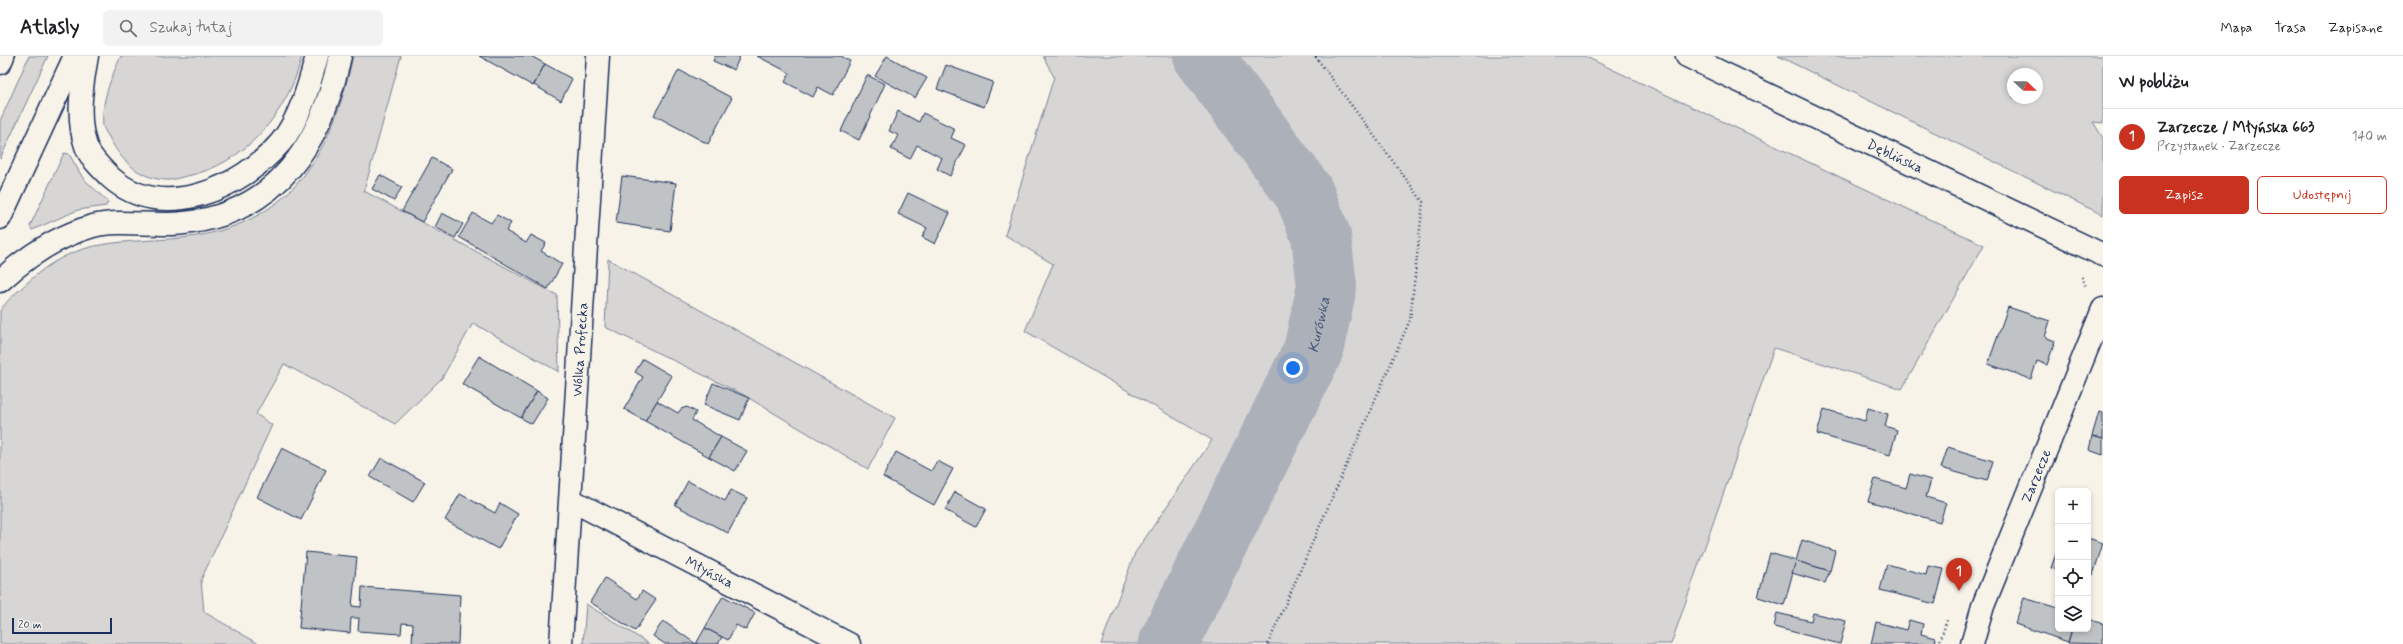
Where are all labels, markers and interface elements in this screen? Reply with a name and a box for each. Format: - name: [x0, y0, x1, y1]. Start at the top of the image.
- search box: [103, 10, 383, 46]
- text: Atlasly: [20, 15, 79, 40]
- icon: search: [117, 17, 139, 39]
- text: Szukaj tutaj: [149, 18, 232, 38]
- text: Mapa: [2221, 19, 2252, 37]
- text: Trasa: [2274, 19, 2306, 37]
- text: Zapisane: [2328, 19, 2383, 37]
- north arrow: [2007, 68, 2043, 104]
- text: W pobliżu: [2119, 71, 2188, 93]
- text: Zarzecze / Młyńska 663: [2157, 118, 2314, 138]
- text: 1: [2129, 128, 2135, 145]
- text: 140 m: [2352, 128, 2387, 145]
- street label: Dęblińska: [1864, 135, 1926, 178]
- text: Przystanek · Zarzecze: [2157, 138, 2281, 155]
- button: Zapisz: [2119, 176, 2249, 214]
- button: Udostępnij: [2257, 176, 2387, 214]
- water label: Kurówka: [1304, 294, 1336, 355]
- street label: Wólka Profecka: [569, 302, 592, 397]
- your location: [1283, 358, 1303, 378]
- street label: Zarzecze: [2018, 446, 2056, 506]
- map controls: [2055, 488, 2091, 632]
- button: +: [2055, 488, 2091, 524]
- button: −: [2055, 524, 2091, 560]
- street label: Młyńska: [682, 553, 736, 593]
- pin: 1: [1946, 558, 1972, 591]
- button: locate: [2055, 560, 2091, 596]
- button: layers: [2055, 596, 2091, 632]
- scale bar: [12, 616, 112, 635]
- text: 20 m: [18, 618, 41, 632]

